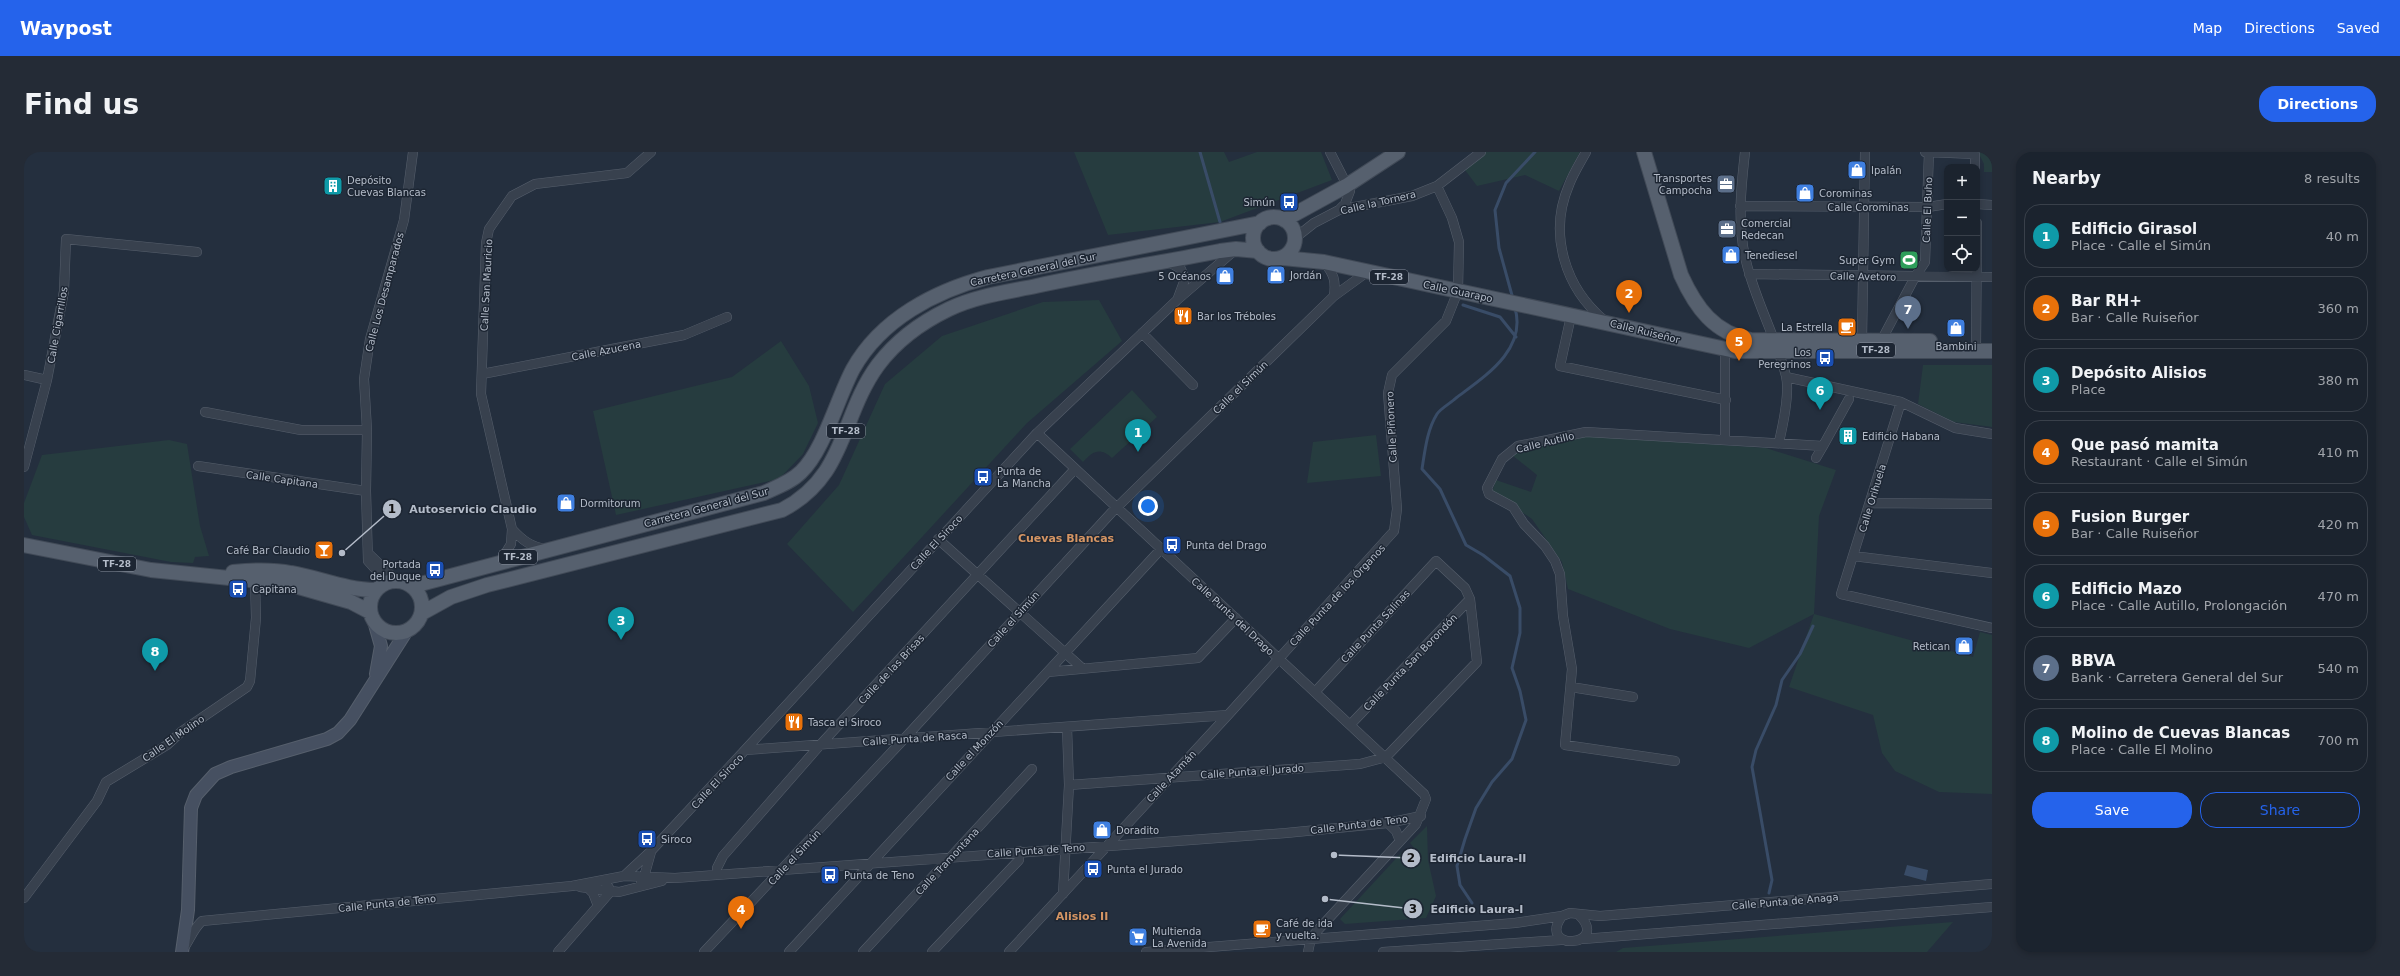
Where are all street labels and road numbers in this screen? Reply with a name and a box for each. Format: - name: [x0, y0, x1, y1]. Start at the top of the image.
- street label: Calle El Buho: [1921, 177, 1934, 243]
- street label: Calle la Tornera: [1339, 188, 1417, 217]
- street label: Calle Corominas: [1827, 202, 1909, 213]
- street label: Calle Los Desamparados: [363, 231, 406, 353]
- street label: Calle San Mauricio: [479, 239, 494, 331]
- street label: Carretera General del Sur: [969, 251, 1098, 288]
- road number: TF-28: [1370, 270, 1408, 284]
- street label: Calle Avetoro: [1830, 270, 1896, 283]
- street label: Calle Guarapo: [1422, 279, 1494, 304]
- street label: Calle Cigarrillos: [45, 286, 70, 364]
- street label: Calle Ruiseñor: [1609, 317, 1682, 346]
- street label: Calle Azucena: [570, 338, 642, 363]
- road number: TF-28: [1857, 343, 1895, 357]
- street label: Calle el Simún: [1211, 359, 1270, 416]
- street label: Calle Piñonero: [1384, 391, 1399, 463]
- road number: TF-28: [827, 424, 865, 438]
- street label: Calle Autillo: [1515, 430, 1575, 455]
- street label: Calle Orihuela: [1857, 463, 1888, 533]
- street label: Calle Capitana: [245, 469, 319, 490]
- street label: Carretera General del Sur: [643, 485, 770, 529]
- street label: Calle El Siroco: [908, 513, 965, 572]
- street label: Calle Punta de los Órganos: [1287, 542, 1387, 648]
- road number: TF-28: [499, 550, 537, 564]
- road number: TF-28: [98, 557, 136, 571]
- street label: Calle Punta del Drago: [1189, 575, 1276, 657]
- street label: Calle Punta Salinas: [1339, 588, 1412, 665]
- street label: Calle el Simún: [985, 589, 1041, 650]
- street label: Calle Punta San Borondón: [1361, 612, 1459, 713]
- street label: Calle de las Brisas: [856, 632, 927, 706]
- street label: Calle El Molino: [140, 713, 206, 764]
- street label: Calle el Monzón: [943, 718, 1005, 783]
- street label: Calle Punta de Rasca: [862, 729, 968, 748]
- street label: Calle Atamán: [1145, 748, 1198, 805]
- street label: Calle El Siroco: [689, 752, 746, 811]
- street label: Calle Punta el Jurado: [1200, 762, 1304, 781]
- street label: Calle Punta de Teno: [1310, 813, 1409, 836]
- street label: Calle Tramontana: [913, 826, 981, 897]
- street label: Calle el Simún: [766, 827, 823, 887]
- street label: Calle Punta de Teno: [987, 842, 1086, 859]
- street label: Calle Punta de Anaga: [1731, 891, 1839, 912]
- street label: Calle Punta de Teno: [338, 893, 437, 914]

